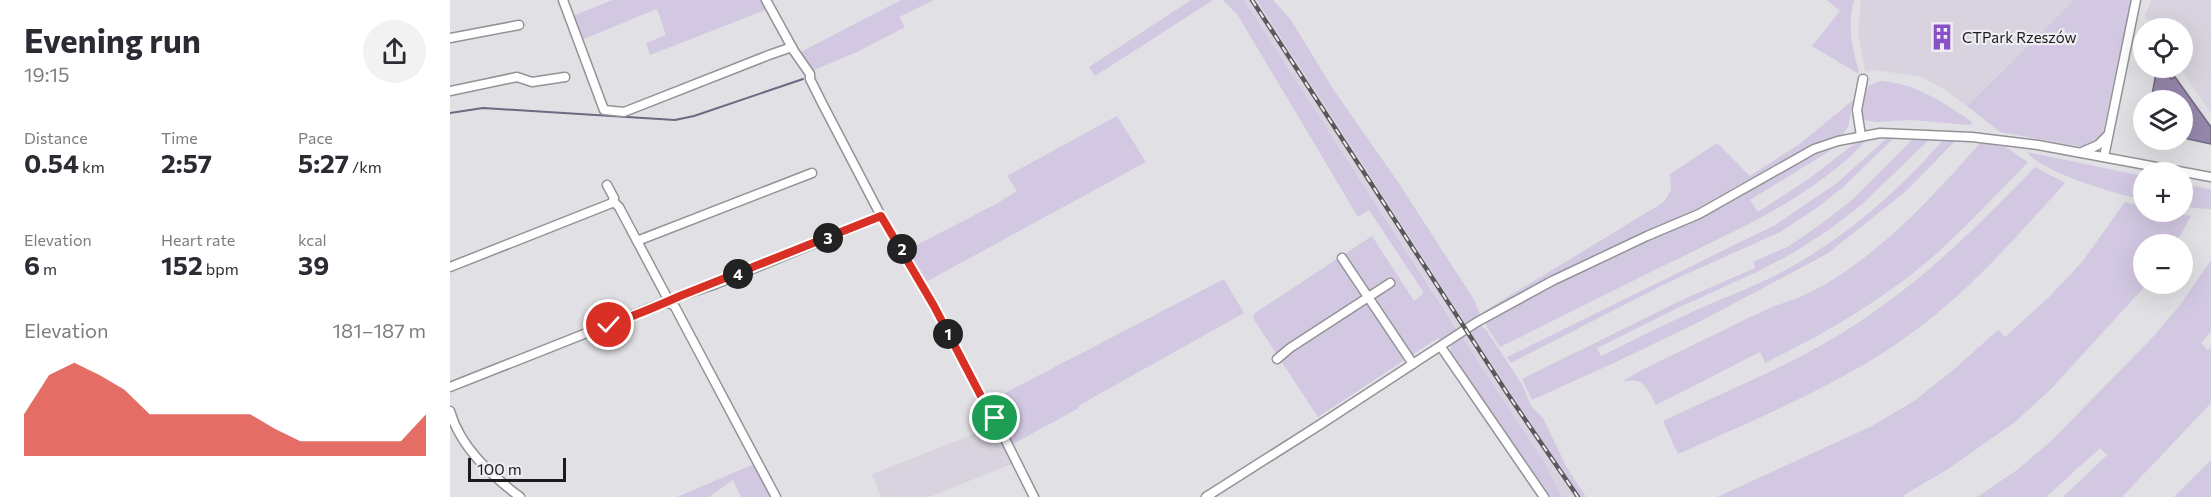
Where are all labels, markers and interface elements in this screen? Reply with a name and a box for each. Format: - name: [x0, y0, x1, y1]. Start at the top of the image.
- map controls: [2133, 18, 2193, 294]
- button: locate: [2133, 18, 2193, 78]
- text: Evening run: [24, 19, 201, 60]
- button: share: [363, 20, 426, 83]
- building icon: CTPark Rzeszów: [1927, 22, 1957, 52]
- place label: CTPark Rzeszów: [1962, 28, 2077, 46]
- text: 19:15: [24, 62, 69, 86]
- button: layers: [2133, 90, 2193, 150]
- text: Distance: [24, 128, 88, 147]
- text: Time: [161, 128, 198, 147]
- text: Pace: [298, 128, 333, 147]
- text: 0.54: [24, 147, 79, 178]
- text: 2:57: [161, 147, 212, 178]
- text: 5:27: [298, 147, 349, 178]
- text: km: [79, 157, 105, 176]
- text: /km: [349, 157, 382, 176]
- button: +: [2133, 162, 2193, 222]
- pin: 3: [813, 223, 843, 253]
- text: 3: [823, 228, 833, 247]
- text: Elevation: [24, 230, 92, 249]
- text: Heart rate: [161, 230, 235, 249]
- text: kcal: [298, 230, 327, 249]
- pin: 2: [887, 234, 917, 264]
- button: −: [2133, 234, 2193, 294]
- text: 2: [897, 239, 907, 258]
- text: 6: [24, 249, 40, 280]
- text: 152: [161, 249, 203, 280]
- text: 39: [298, 249, 329, 280]
- text: m: [40, 259, 57, 278]
- text: bpm: [203, 259, 239, 278]
- pin: 4: [723, 259, 753, 289]
- text: 4: [733, 264, 743, 283]
- pin: [583, 299, 634, 350]
- icon: check: [592, 308, 625, 341]
- text: Elevation: [24, 318, 109, 342]
- text: 181–187 m: [333, 318, 426, 342]
- pin: 1: [933, 319, 963, 349]
- text: 1: [944, 324, 952, 343]
- pin: [969, 392, 1020, 443]
- icon: arrive: [978, 401, 1011, 434]
- scale bar: [468, 455, 566, 482]
- text: 100 m: [477, 459, 522, 478]

